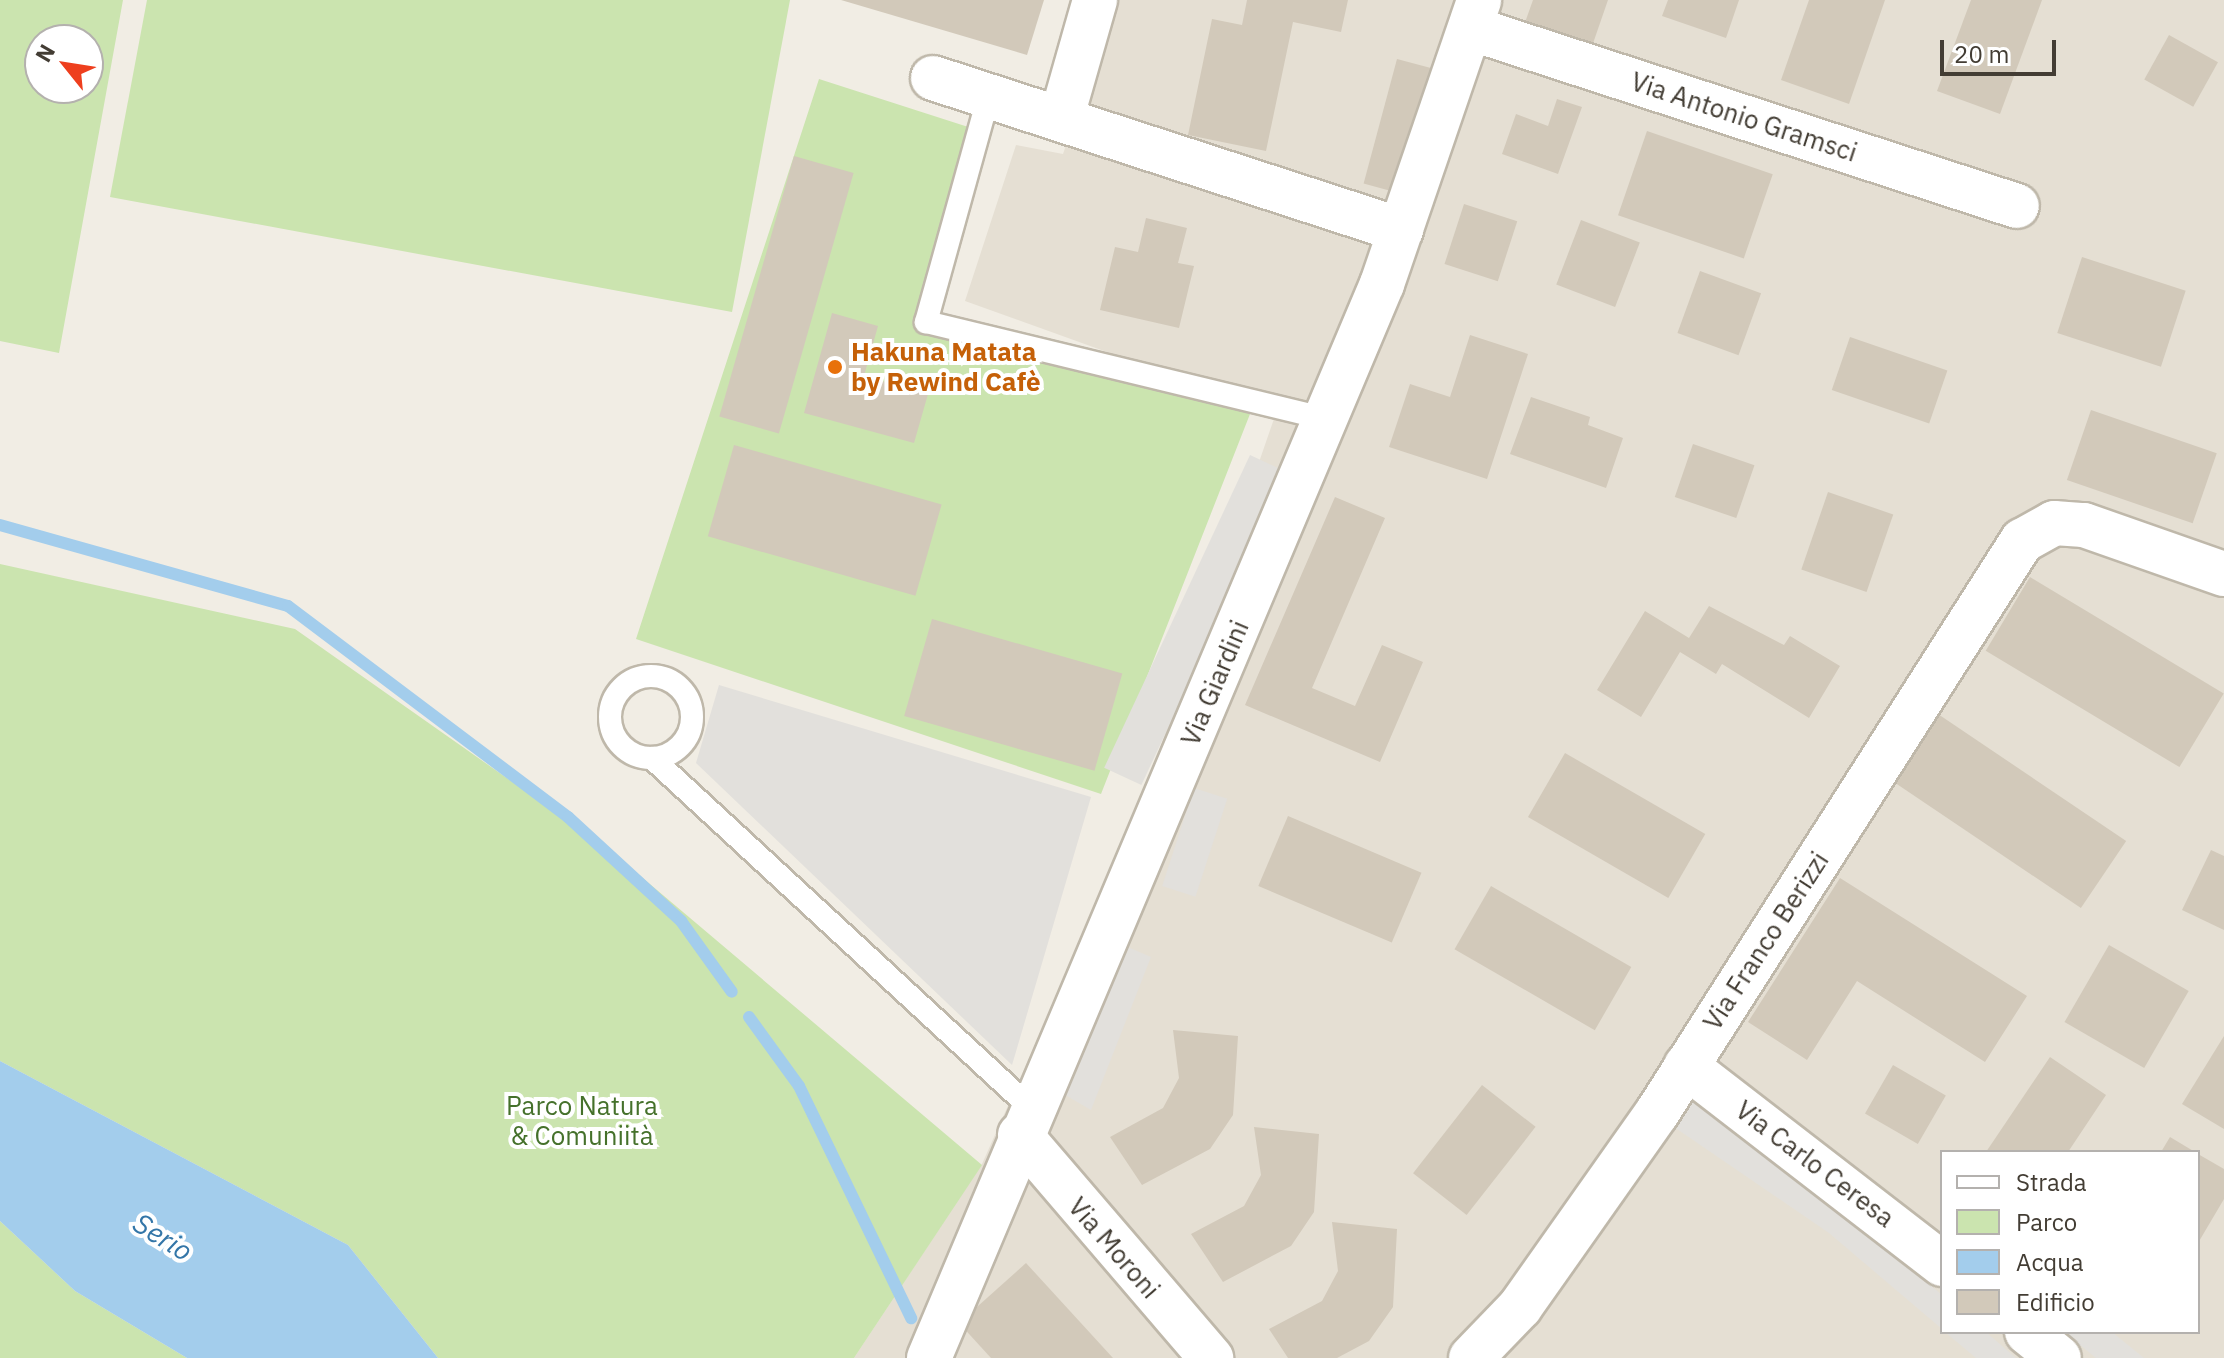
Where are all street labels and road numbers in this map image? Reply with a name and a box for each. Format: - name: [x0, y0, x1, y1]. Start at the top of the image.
- street label: Via Antonio Gramsci: [1627, 66, 1861, 168]
- street label: Via Giardini: [1175, 616, 1255, 750]
- street label: Via Franco Berizzi: [1697, 846, 1835, 1036]
- street label: Via Carlo Ceresa: [1730, 1094, 1900, 1234]
- street label: Via Moroni: [1062, 1191, 1166, 1305]

